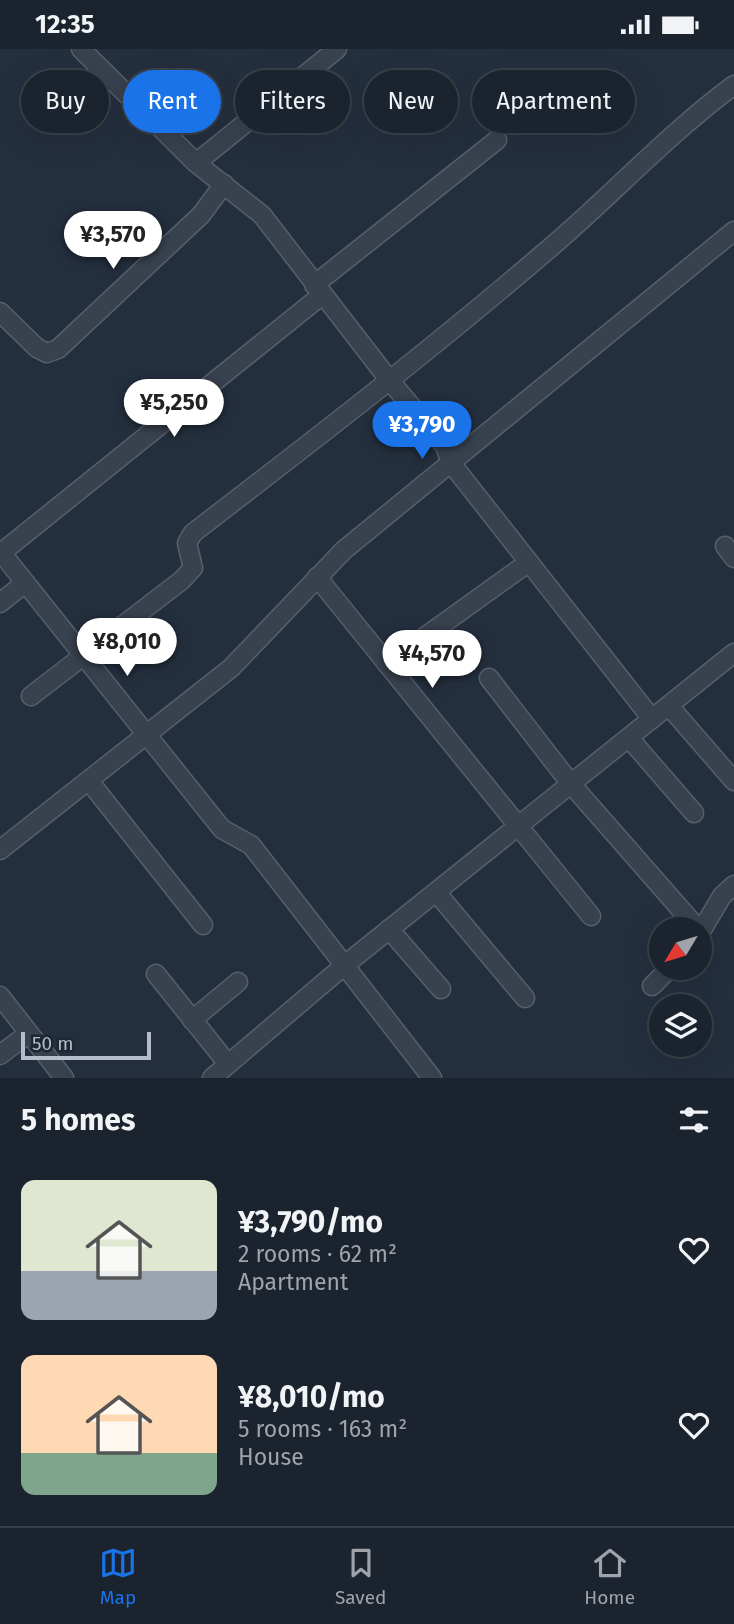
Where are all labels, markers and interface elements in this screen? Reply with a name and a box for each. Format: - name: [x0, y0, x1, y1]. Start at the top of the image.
- text: 12:35: [35, 9, 95, 40]
- chip: Buy: [21, 70, 109, 133]
- chip: Rent: [123, 70, 221, 133]
- chip: Filters: [235, 70, 350, 133]
- chip: New: [364, 70, 458, 133]
- chip: Apartment: [472, 70, 635, 133]
- pin: ¥3,570: [56, 211, 170, 271]
- text: ¥3,570: [80, 220, 146, 248]
- pin: ¥5,250: [117, 379, 231, 439]
- text: ¥5,250: [140, 388, 208, 416]
- pin: ¥3,790: [365, 401, 479, 461]
- text: ¥3,790: [389, 410, 456, 438]
- pin: ¥8,010: [70, 619, 184, 678]
- text: ¥8,010: [93, 627, 161, 655]
- pin: ¥4,570: [375, 631, 489, 690]
- text: ¥4,570: [399, 639, 466, 667]
- north arrow: [649, 917, 712, 980]
- map controls: [649, 917, 712, 1057]
- button: layers: [649, 994, 712, 1057]
- scale bar: [21, 1029, 150, 1061]
- text: 50 m: [32, 1032, 73, 1055]
- icon: filters: [675, 1101, 713, 1139]
- text: 5 homes: [21, 1102, 135, 1138]
- text: ¥3,790/mo: [238, 1204, 383, 1240]
- icon: home: [77, 1208, 161, 1292]
- icon: heart: [675, 1231, 713, 1269]
- text: 2 rooms · 62 m²: [238, 1240, 397, 1268]
- text: Apartment: [238, 1268, 348, 1296]
- text: ¥8,010/mo: [238, 1379, 385, 1415]
- icon: home: [77, 1383, 161, 1467]
- icon: heart: [675, 1406, 713, 1444]
- text: 5 rooms · 163 m²: [238, 1415, 407, 1443]
- text: House: [238, 1443, 304, 1471]
- tab: Map: [99, 1544, 137, 1609]
- tab: Saved: [335, 1544, 386, 1609]
- tab: Home: [584, 1544, 635, 1609]

